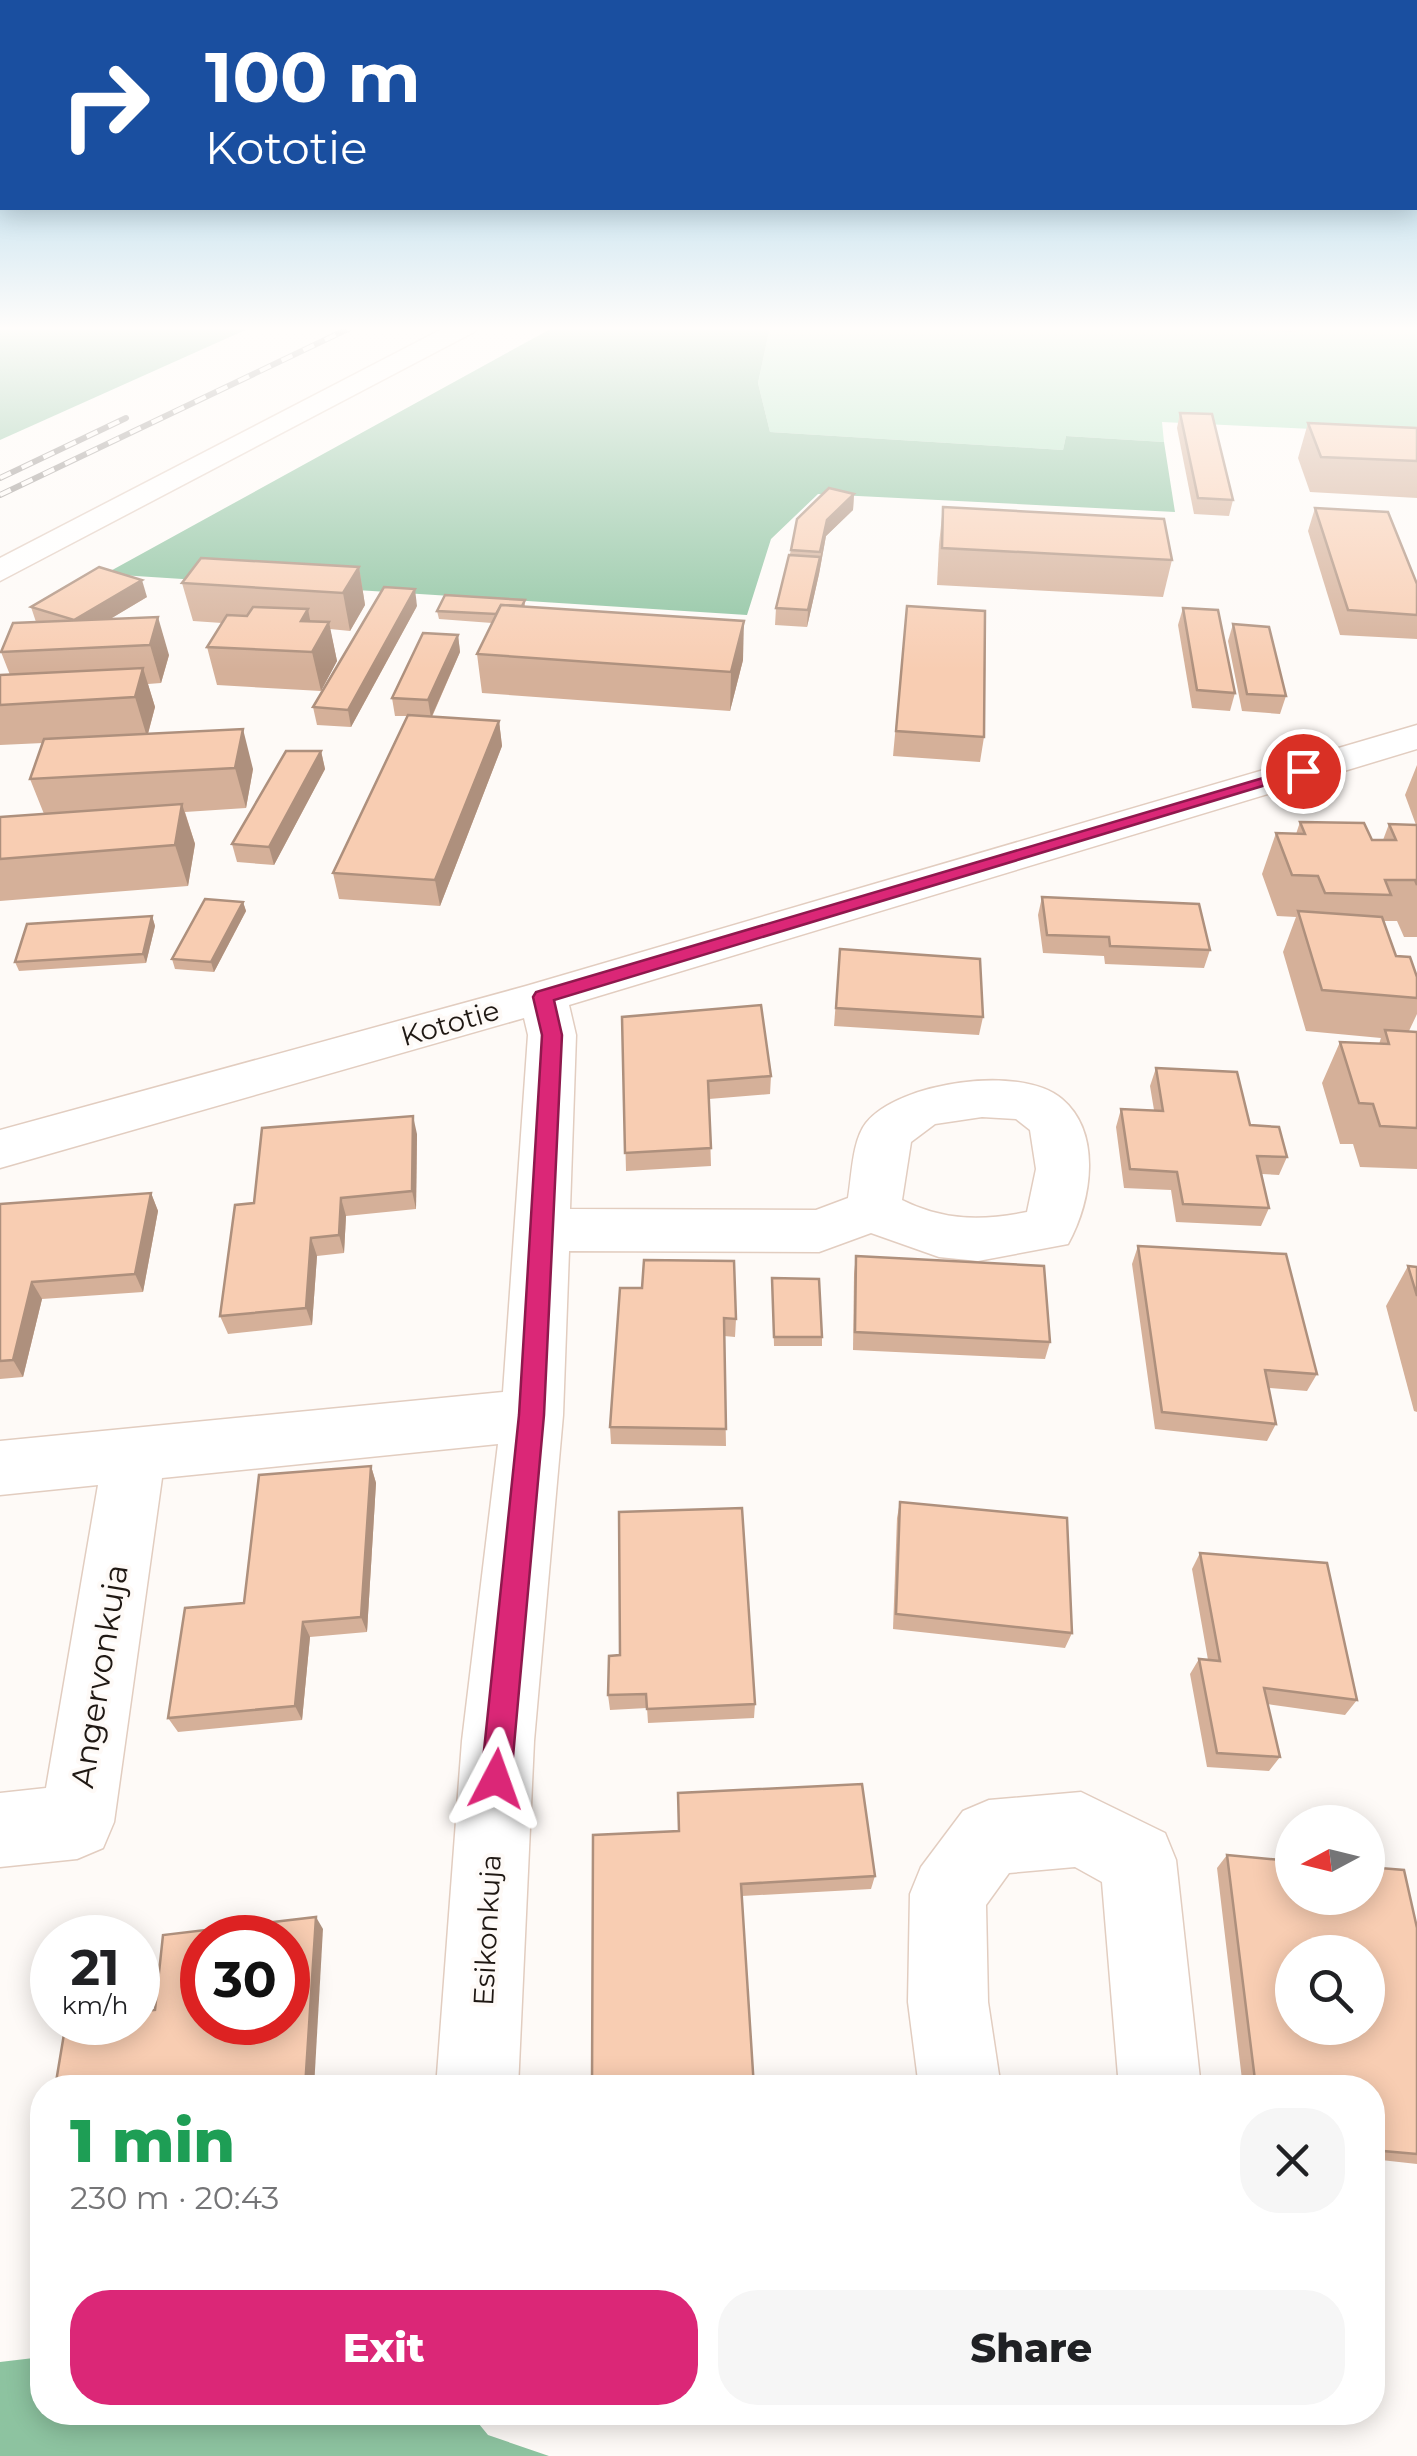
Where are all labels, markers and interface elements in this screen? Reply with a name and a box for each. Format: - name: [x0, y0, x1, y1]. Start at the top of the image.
- text: 100 m: [205, 34, 421, 120]
- icon: right: [40, 40, 170, 170]
- text: Kototie: [205, 120, 367, 175]
- pin: [1261, 729, 1346, 814]
- icon: arrive: [1276, 744, 1331, 799]
- street label: Kototie: [397, 993, 503, 1053]
- street label: Angervonkuja: [62, 1562, 136, 1790]
- position arrow: [444, 1727, 548, 1831]
- north arrow: [1275, 1805, 1385, 1915]
- map controls: [1275, 1805, 1385, 2045]
- street label: Esikonkuja: [466, 1853, 508, 2007]
- speed limit sign: 30: [180, 1915, 310, 2045]
- button: search: [1275, 1935, 1385, 2045]
- text: 21: [70, 1937, 120, 1998]
- text: km/h: [62, 1990, 128, 2020]
- text: 1 min: [70, 2104, 235, 2177]
- button: close: [1240, 2108, 1345, 2213]
- text: 230 m · 20:43: [70, 2178, 279, 2217]
- button: Exit: [70, 2290, 698, 2405]
- button: Share: [718, 2290, 1345, 2405]

